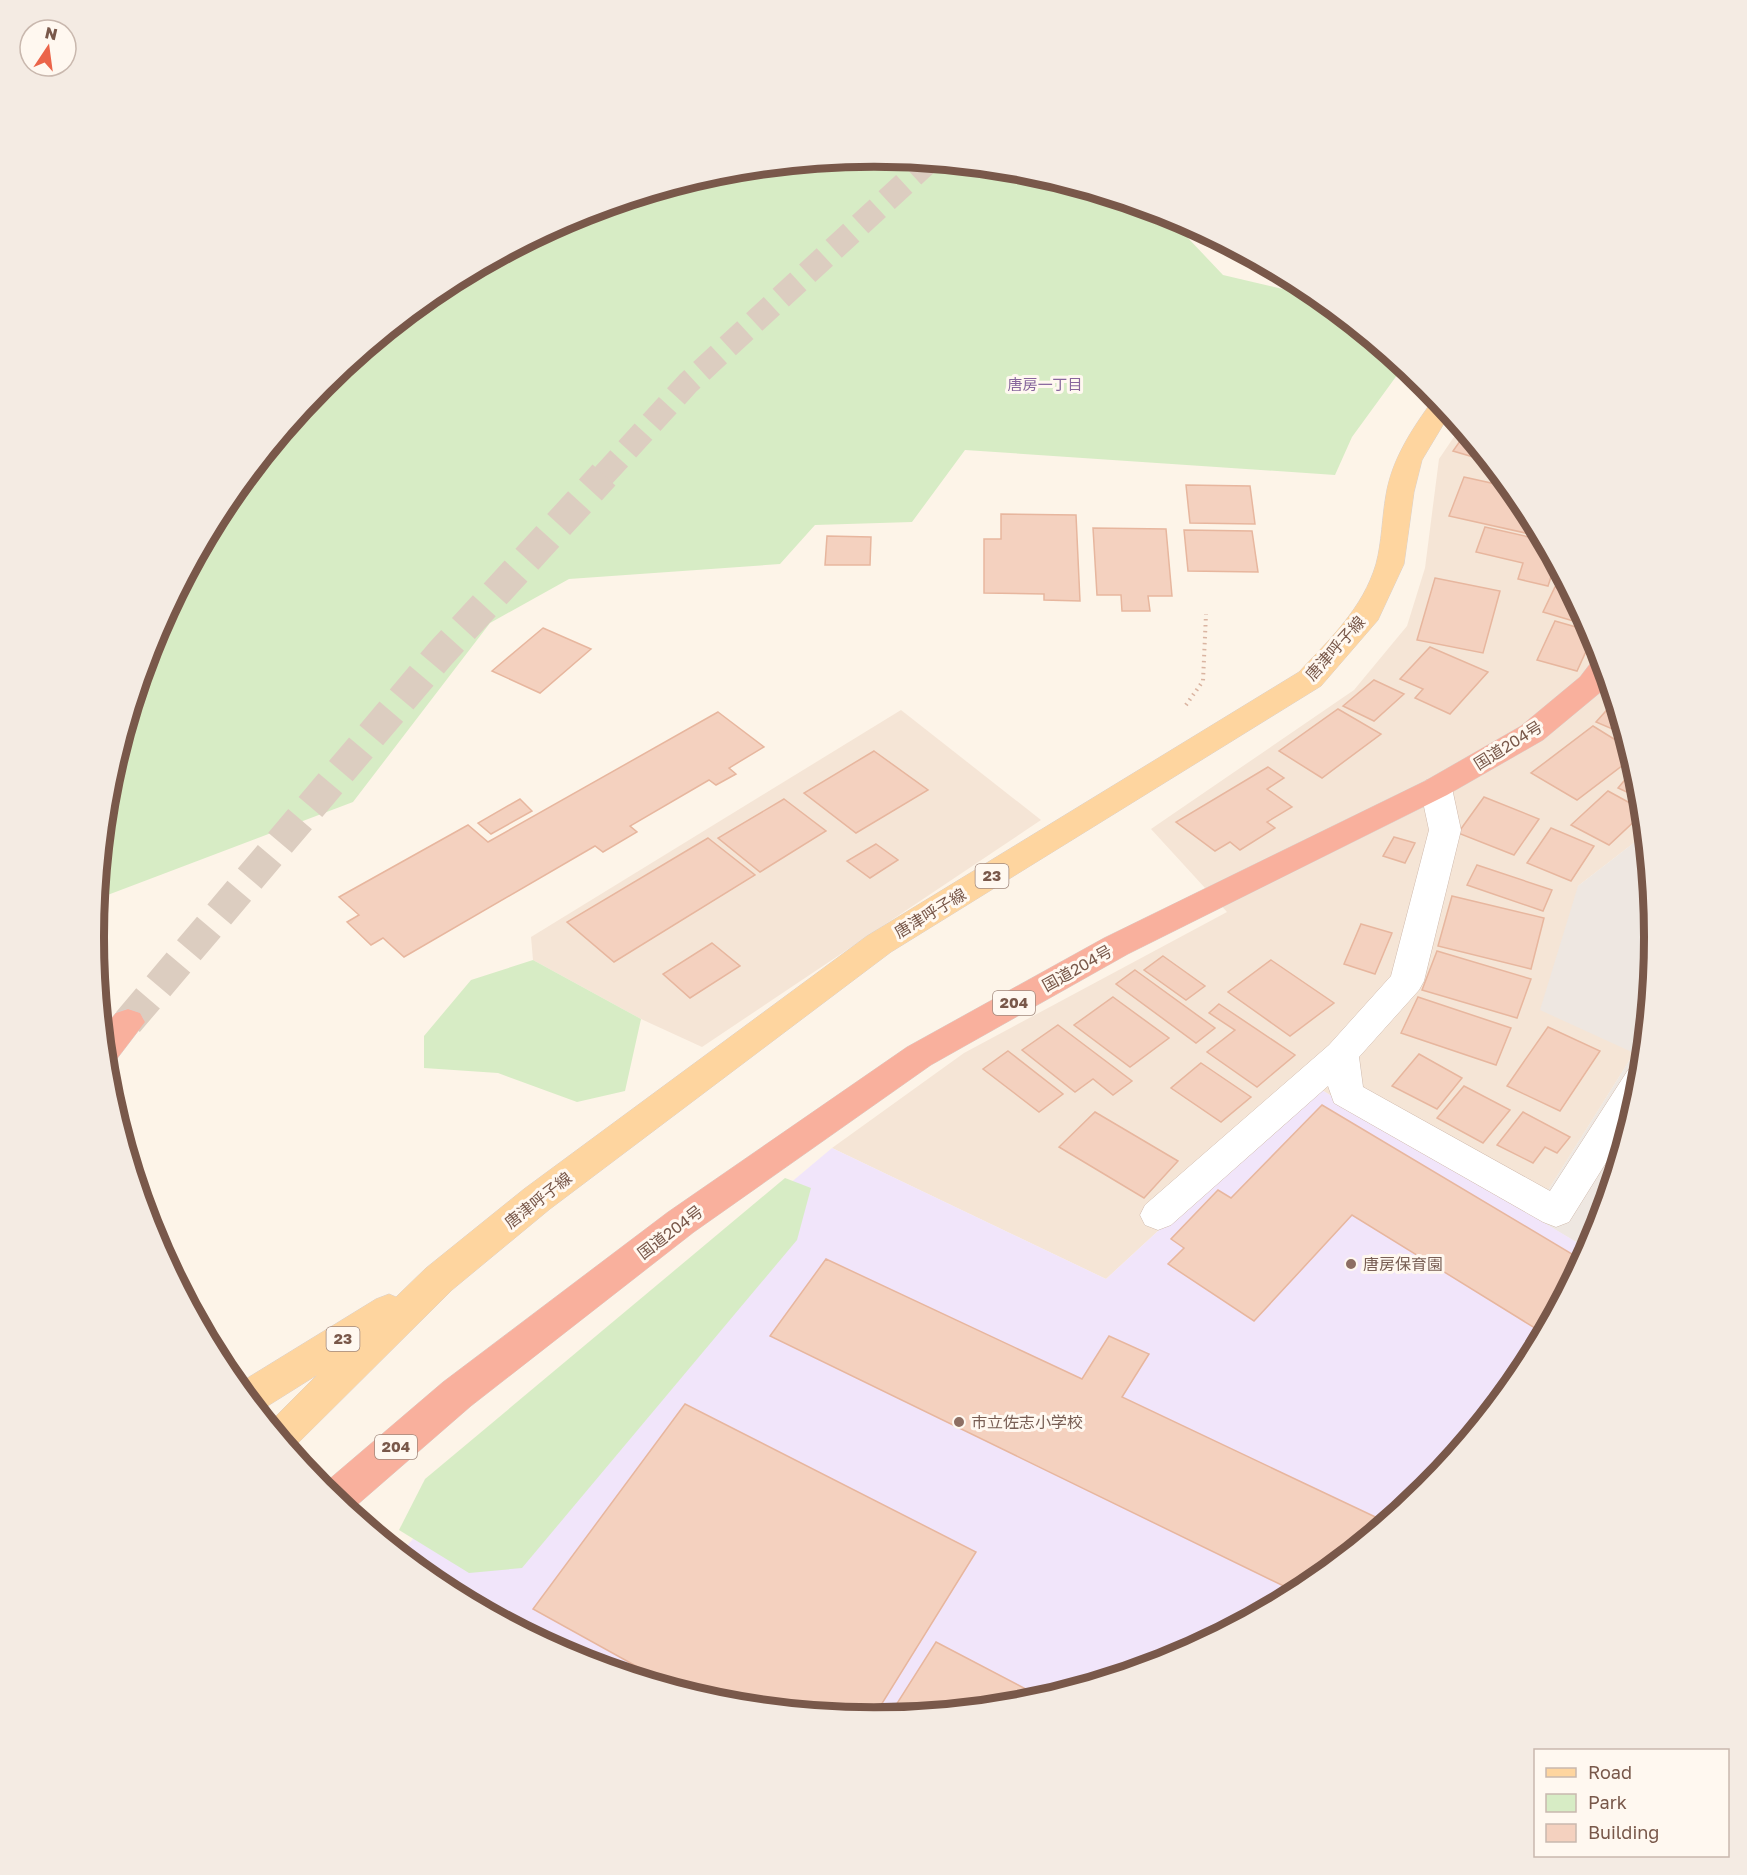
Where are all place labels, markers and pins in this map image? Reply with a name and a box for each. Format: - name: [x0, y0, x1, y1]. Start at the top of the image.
- place label: 唐房保育園: [1363, 1254, 1443, 1274]
- marker: 唐房保育園: [1344, 1257, 1358, 1271]
- place label: 市立佐志小学校: [971, 1412, 1083, 1432]
- marker: 市立佐志小学校: [952, 1415, 966, 1429]

